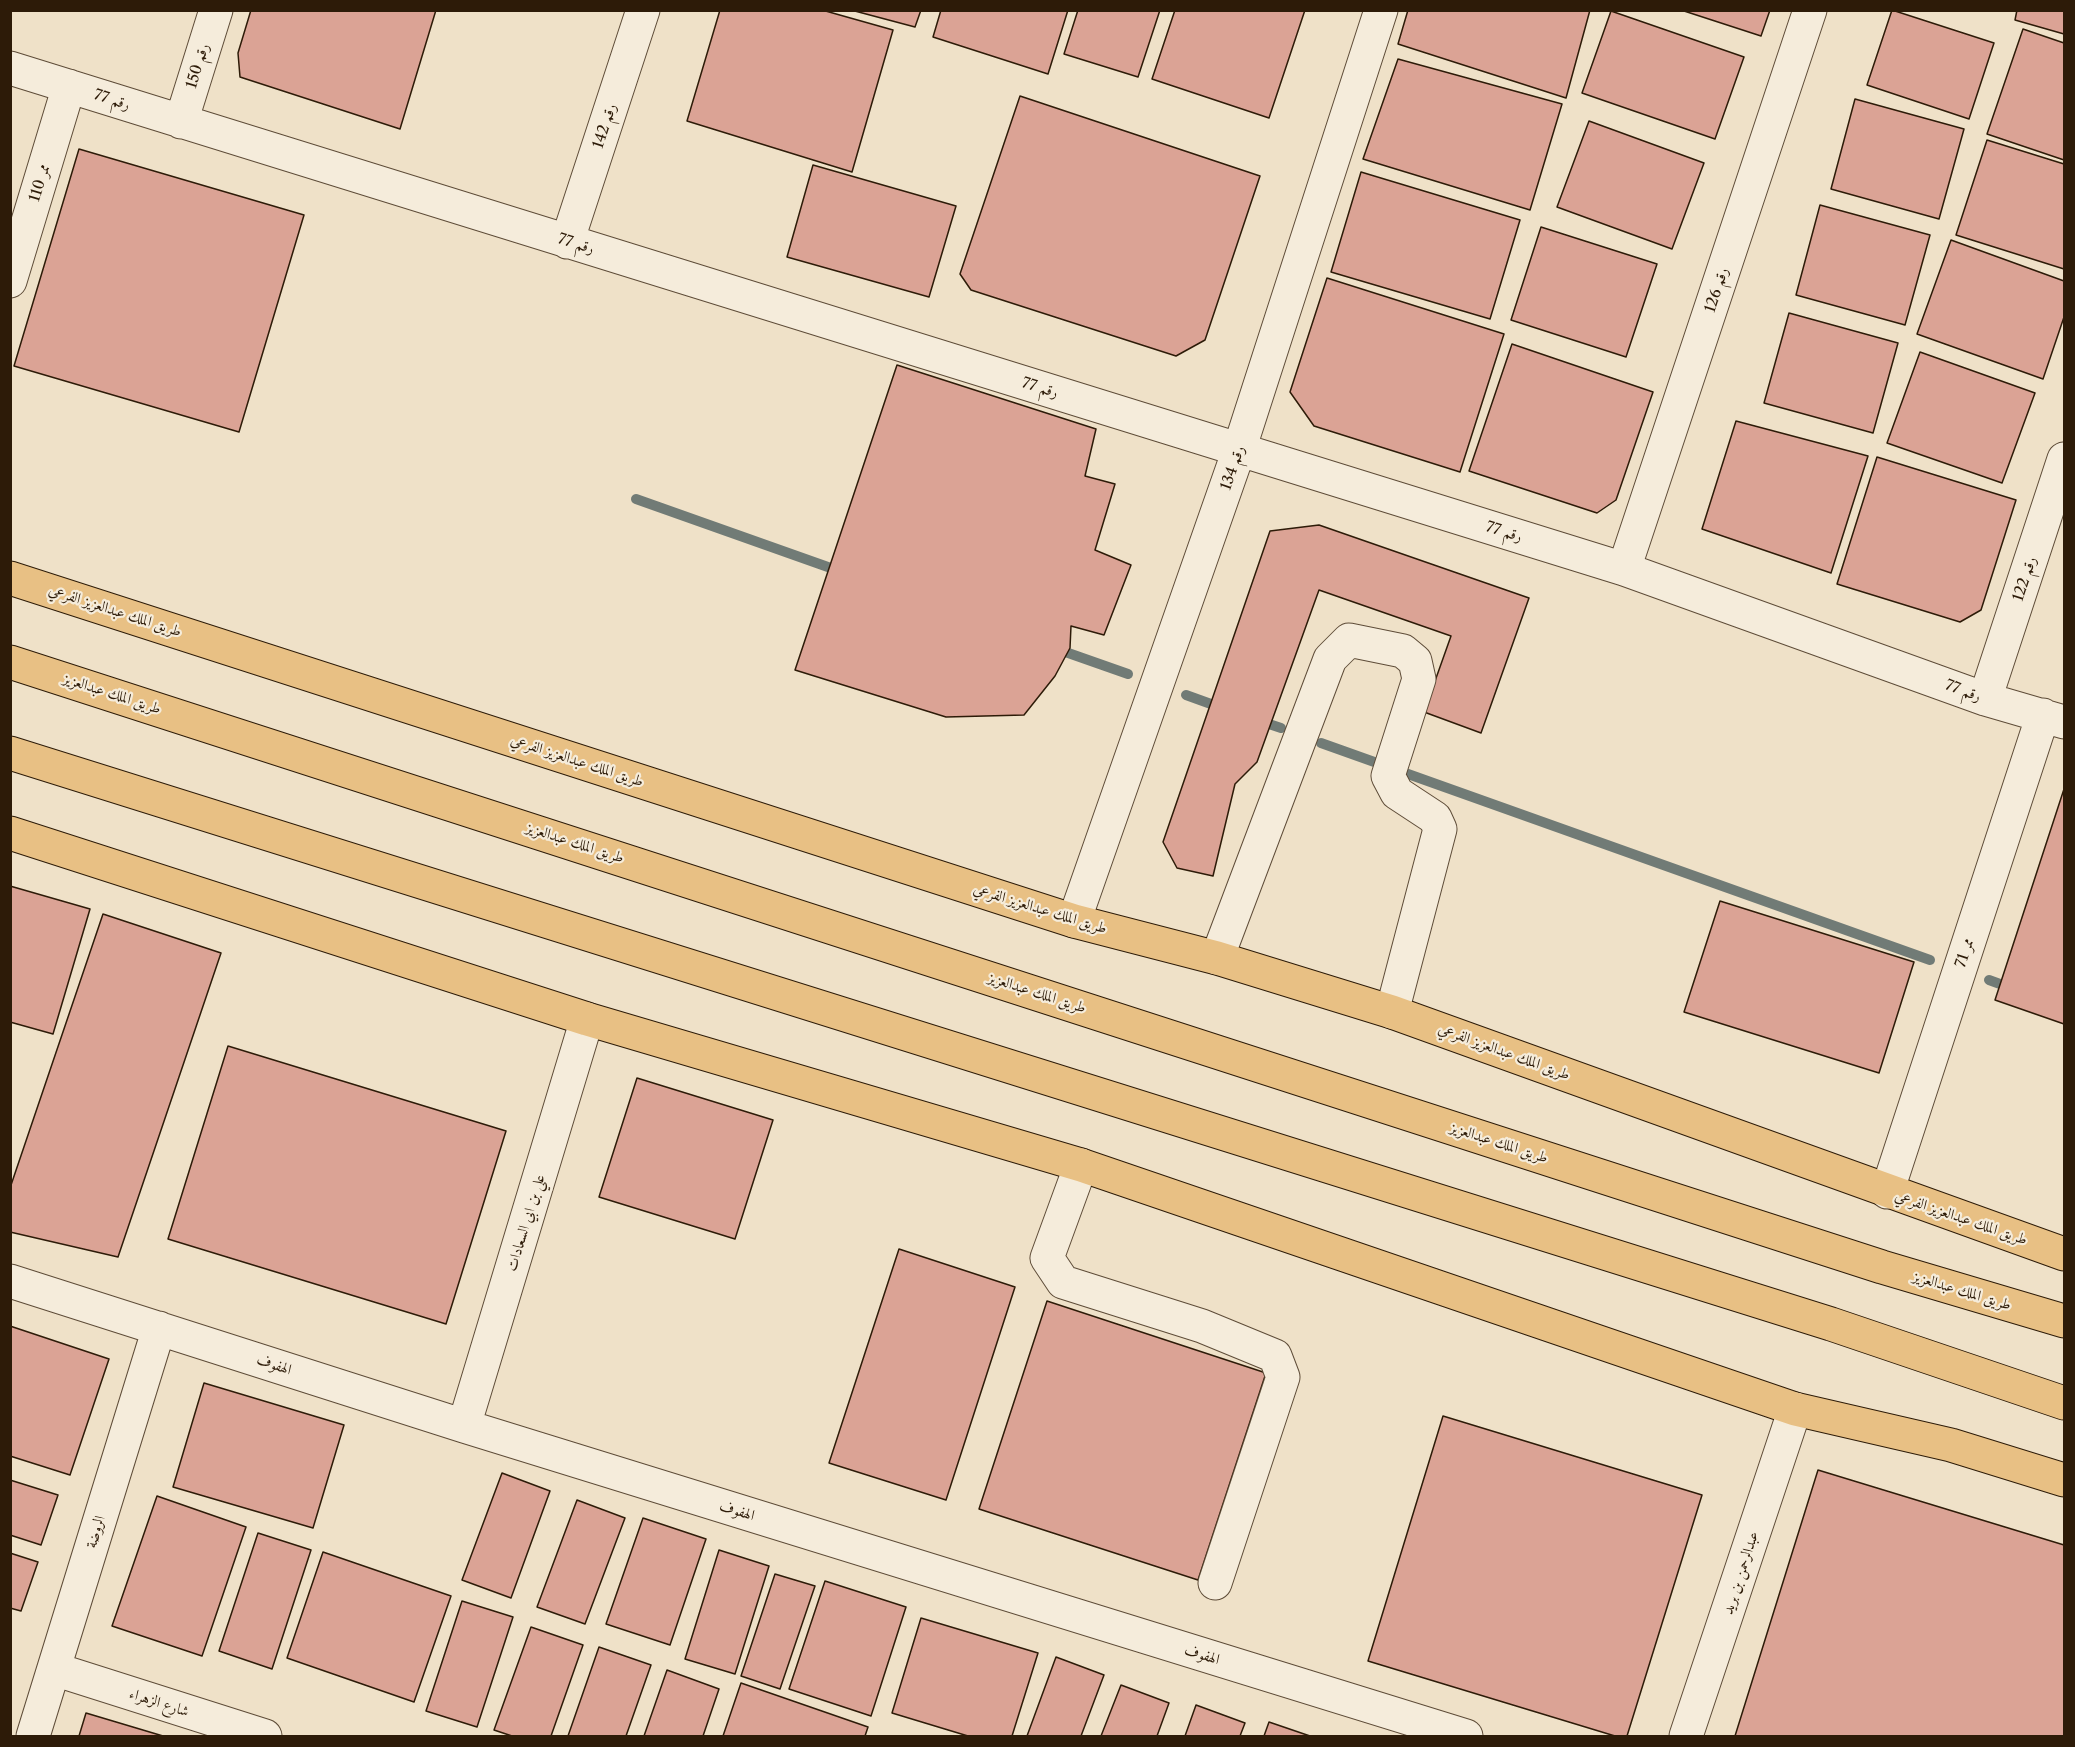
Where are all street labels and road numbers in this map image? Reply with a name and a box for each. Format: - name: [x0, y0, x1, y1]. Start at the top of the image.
- street label: رقم 150: [183, 41, 213, 91]
- street label: رقم 77: [92, 86, 132, 114]
- street label: رقم 142: [589, 101, 621, 151]
- street label: 110 ممر: [26, 162, 54, 204]
- street label: رقم 77: [556, 230, 596, 258]
- street label: رقم 126: [1701, 265, 1733, 315]
- street label: رقم 77: [1020, 374, 1060, 402]
- street label: رقم 134: [1217, 444, 1249, 492]
- street label: رقم 77: [1484, 518, 1524, 546]
- street label: رقم 122: [2009, 554, 2041, 604]
- street label: طريق الملك عبدالعزيز الفرعي: [46, 581, 184, 641]
- street label: طريق الملك عبدالعزيز: [61, 670, 163, 718]
- street label: رقم 77: [1943, 676, 1983, 706]
- street label: طريق الملك عبدالعزيز الفرعي: [508, 731, 646, 791]
- street label: طريق الملك عبدالعزيز: [524, 819, 626, 867]
- street label: طريق الملك عبدالعزيز الفرعي: [971, 880, 1109, 938]
- street label: ممر 71: [1952, 936, 1978, 970]
- street label: طريق الملك عبدالعزيز: [986, 969, 1088, 1017]
- street label: طريق الملك عبدالعزيز الفرعي: [1436, 1020, 1572, 1084]
- street label: طريق الملك عبدالعزيز: [1448, 1119, 1550, 1167]
- street label: علي بن ابي السعادات: [503, 1172, 549, 1274]
- street label: طريق الملك عبدالعزيز الفرعي: [1892, 1187, 2030, 1249]
- street label: طريق الملك عبدالعزيز: [1911, 1267, 2013, 1315]
- street label: الهفوف: [254, 1351, 294, 1379]
- street label: الهفوف: [717, 1497, 757, 1525]
- street label: الروضة: [83, 1514, 109, 1550]
- street label: عبدالرحمن بن بريد: [1719, 1529, 1763, 1617]
- street label: الهفوف: [1182, 1641, 1222, 1669]
- street label: شارع الزهراء: [127, 1685, 191, 1721]

